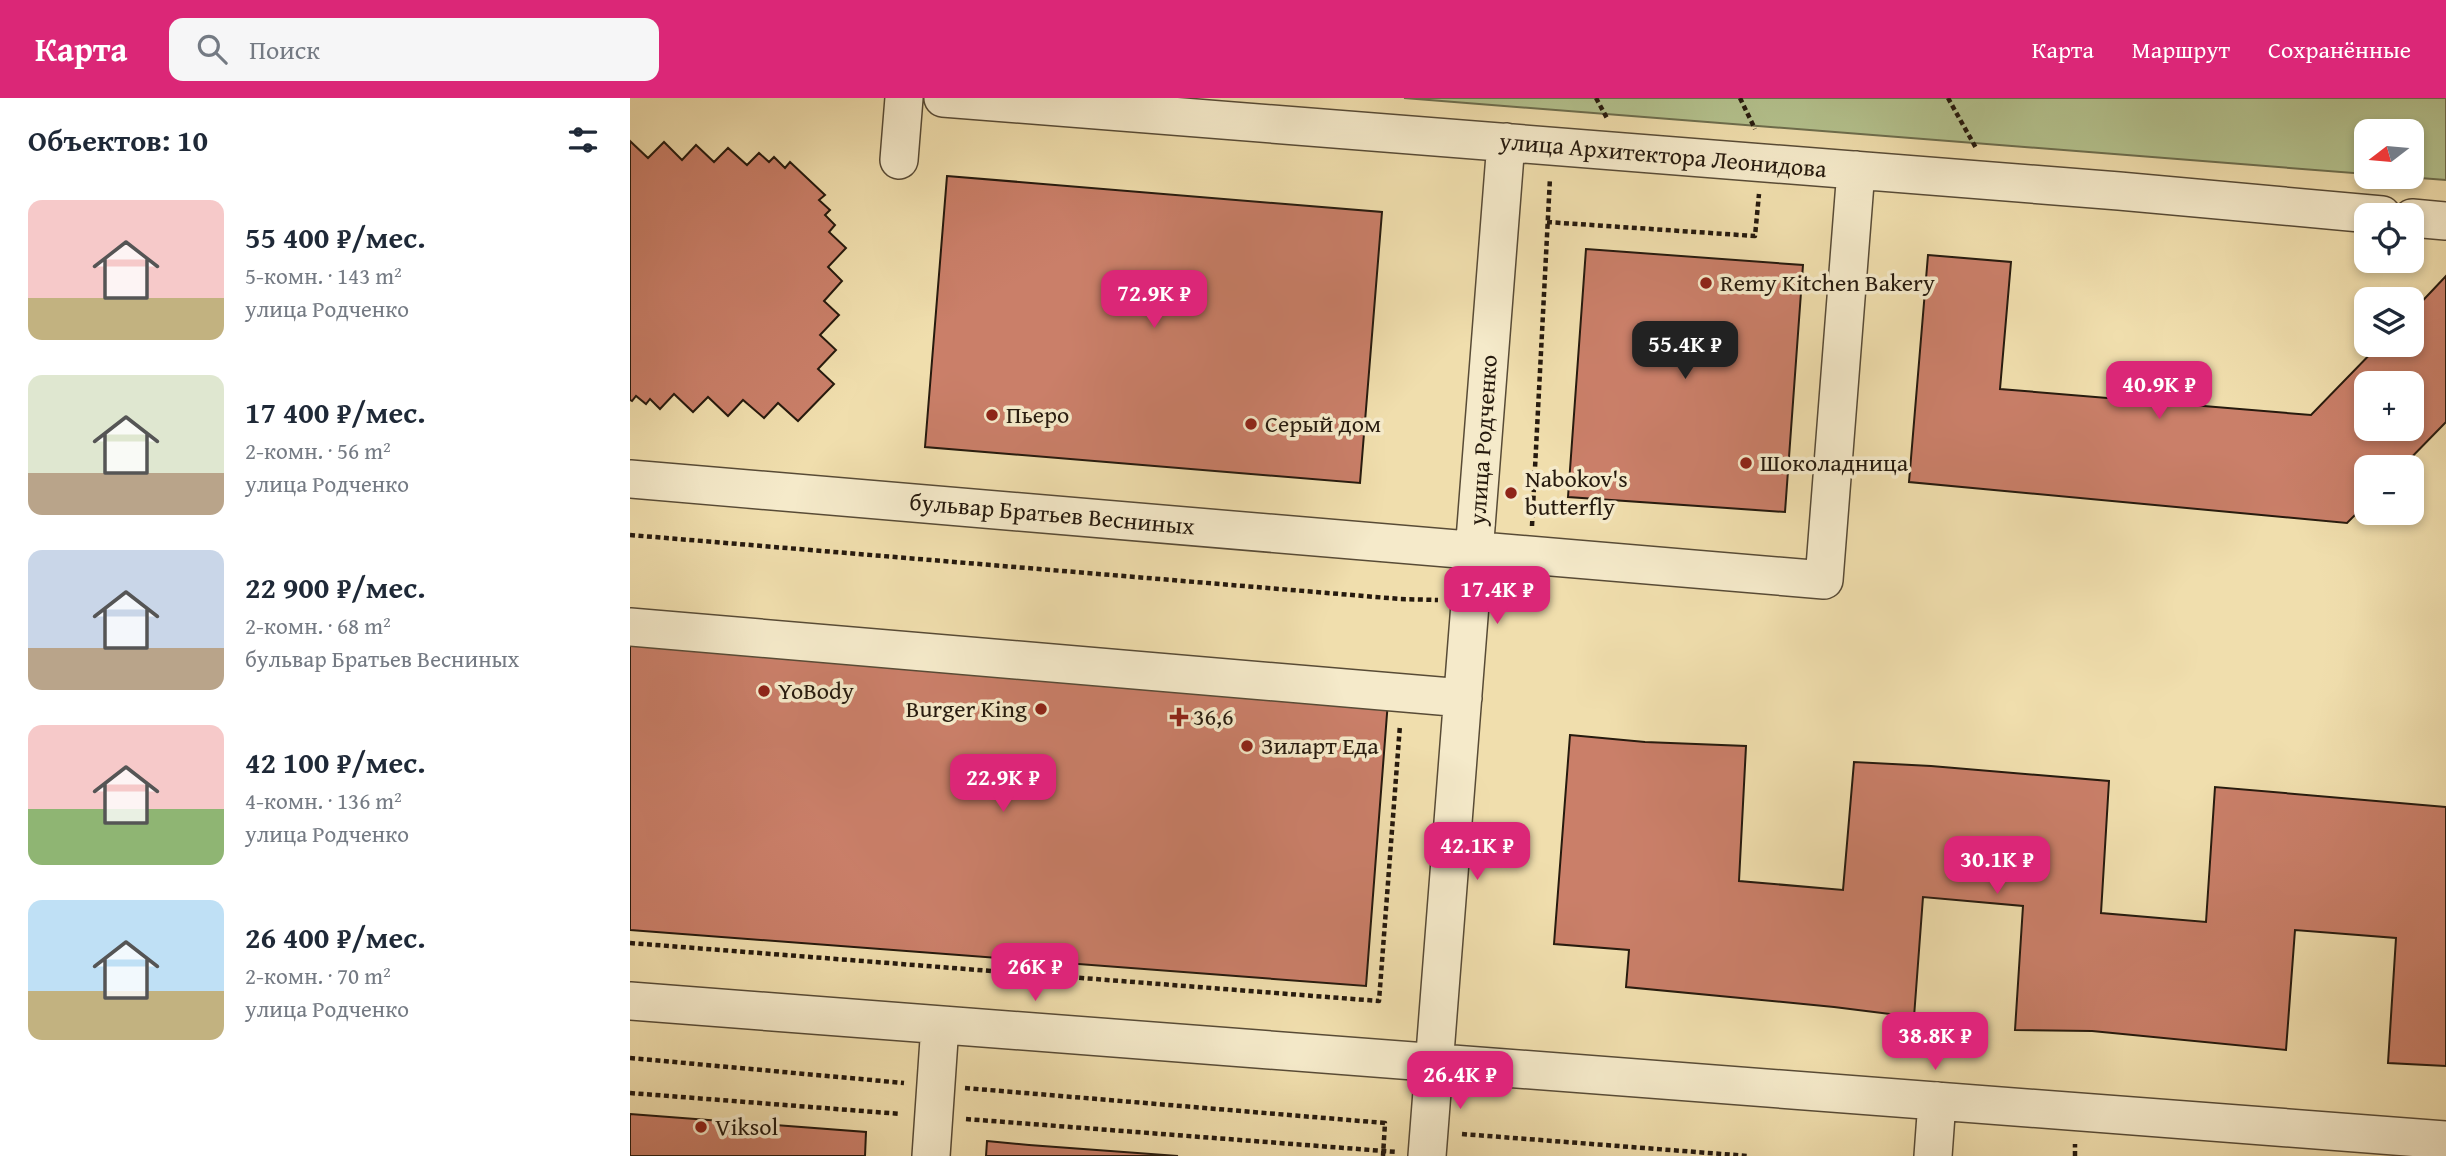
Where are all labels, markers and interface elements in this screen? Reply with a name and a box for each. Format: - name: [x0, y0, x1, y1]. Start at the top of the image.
- search box: [169, 18, 659, 81]
- text: Карта: [35, 25, 127, 73]
- icon: search: [193, 30, 231, 68]
- text: Поиск: [249, 30, 320, 69]
- text: Карта: [2032, 32, 2094, 67]
- text: Маршрут: [2132, 32, 2230, 67]
- text: Сохранённые: [2268, 32, 2411, 67]
- text: Объектов: 10: [28, 118, 208, 162]
- north arrow: [2354, 119, 2424, 189]
- map controls: [2354, 119, 2424, 525]
- icon: filters: [564, 121, 602, 159]
- street label: улица Архитектора Леонидова: [1497, 123, 1829, 186]
- button: locate: [2354, 203, 2424, 273]
- text: 55 400 ₽/мес.: [245, 215, 426, 259]
- icon: home: [84, 228, 168, 312]
- text: 5-комн. · 143 m²: [245, 259, 402, 292]
- place label: Remy Kitchen Bakery: [1720, 265, 1935, 300]
- pin: 72.9K ₽: [1089, 271, 1219, 330]
- marker: Remy Kitchen Bakery: [1698, 275, 1714, 291]
- text: 72.9K ₽: [1117, 276, 1191, 309]
- button: layers: [2354, 287, 2424, 357]
- text: улица Родченко: [245, 292, 409, 325]
- pin: 55.4K ₽: [1620, 322, 1750, 381]
- text: 55.4K ₽: [1648, 327, 1722, 360]
- street label: улица Родченко: [1459, 353, 1506, 528]
- pin: 40.9K ₽: [2094, 362, 2224, 421]
- text: 40.9K ₽: [2122, 367, 2196, 400]
- button: +: [2354, 371, 2424, 441]
- text: 17 400 ₽/мес.: [245, 390, 426, 434]
- place label: Пьеро: [1006, 397, 1069, 432]
- icon: home: [84, 403, 168, 487]
- place label: Серый дом: [1265, 406, 1381, 441]
- marker: Пьеро: [984, 407, 1000, 423]
- marker: Серый дом: [1243, 416, 1259, 432]
- text: 2-комн. · 56 m²: [245, 434, 391, 467]
- place label: Шоколадница: [1760, 445, 1909, 480]
- marker: Шоколадница: [1738, 455, 1754, 471]
- button: −: [2354, 455, 2424, 525]
- place label: Nabokov's butterfly: [1525, 461, 1628, 524]
- text: улица Родченко: [245, 467, 409, 500]
- street label: бульвар Братьев Весниных: [908, 484, 1197, 543]
- marker: Nabokov's butterfly: [1503, 485, 1519, 501]
- text: 22 900 ₽/мес.: [245, 565, 426, 609]
- pin: 17.4K ₽: [1432, 566, 1562, 626]
- text: 17.4K ₽: [1460, 572, 1534, 605]
- icon: home: [84, 578, 168, 662]
- text: 2-комн. · 68 m²: [245, 609, 391, 642]
- text: бульвар Братьев Весниных: [245, 642, 519, 675]
- place label: YoBody: [778, 673, 854, 708]
- marker: YoBody: [756, 683, 772, 699]
- place label: Burger King: [906, 691, 1027, 726]
- place label: 36,6: [1193, 699, 1234, 734]
- marker: Burger King: [1033, 701, 1049, 717]
- marker: 36,6: [1171, 709, 1187, 725]
- place label: Зиларт Еда: [1261, 728, 1379, 763]
- marker: Зиларт Еда: [1239, 738, 1255, 754]
- text: 42 100 ₽/мес.: [245, 740, 426, 784]
- icon: home: [84, 753, 168, 837]
- pin: 22.9K ₽: [938, 754, 1068, 814]
- text: 22.9K ₽: [966, 760, 1040, 793]
- text: 4-комн. · 136 m²: [245, 784, 402, 817]
- text: улица Родченко: [245, 817, 409, 850]
- pin: 42.1K ₽: [1412, 822, 1542, 882]
- text: 42.1K ₽: [1440, 828, 1514, 861]
- pin: 30.1K ₽: [1932, 836, 2062, 896]
- text: 30.1K ₽: [1960, 842, 2034, 875]
- text: 26 400 ₽/мес.: [245, 915, 426, 959]
- icon: home: [84, 928, 168, 1012]
- pin: 26K ₽: [986, 944, 1084, 1003]
- text: 26K ₽: [1007, 949, 1063, 982]
- text: 2-комн. · 70 m²: [245, 959, 391, 992]
- text: улица Родченко: [245, 992, 409, 1025]
- pin: 38.8K ₽: [1870, 1012, 2000, 1072]
- text: 38.8K ₽: [1898, 1018, 1972, 1051]
- pin: 26.4K ₽: [1395, 1052, 1525, 1111]
- text: 26.4K ₽: [1423, 1057, 1497, 1090]
- place label: Viksol: [715, 1109, 778, 1144]
- marker: Viksol: [693, 1119, 709, 1135]

